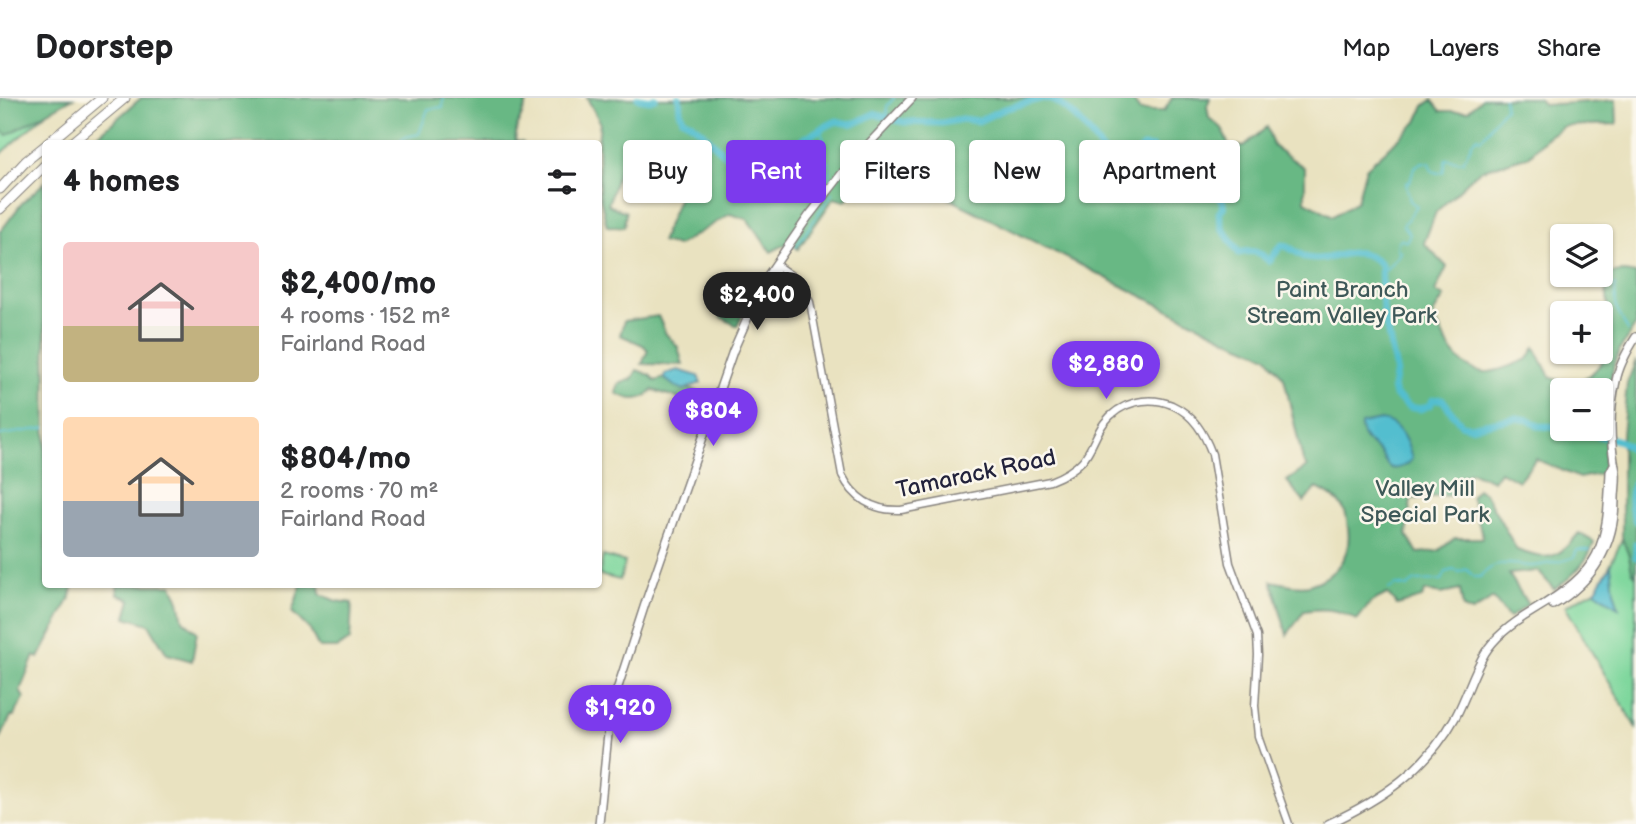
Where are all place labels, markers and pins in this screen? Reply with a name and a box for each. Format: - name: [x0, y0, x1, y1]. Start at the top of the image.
- pin: $2,400: [700, 272, 814, 332]
- pin: $2,880: [1049, 342, 1163, 401]
- pin: $804: [672, 388, 754, 448]
- pin: $1,920: [563, 686, 677, 745]

